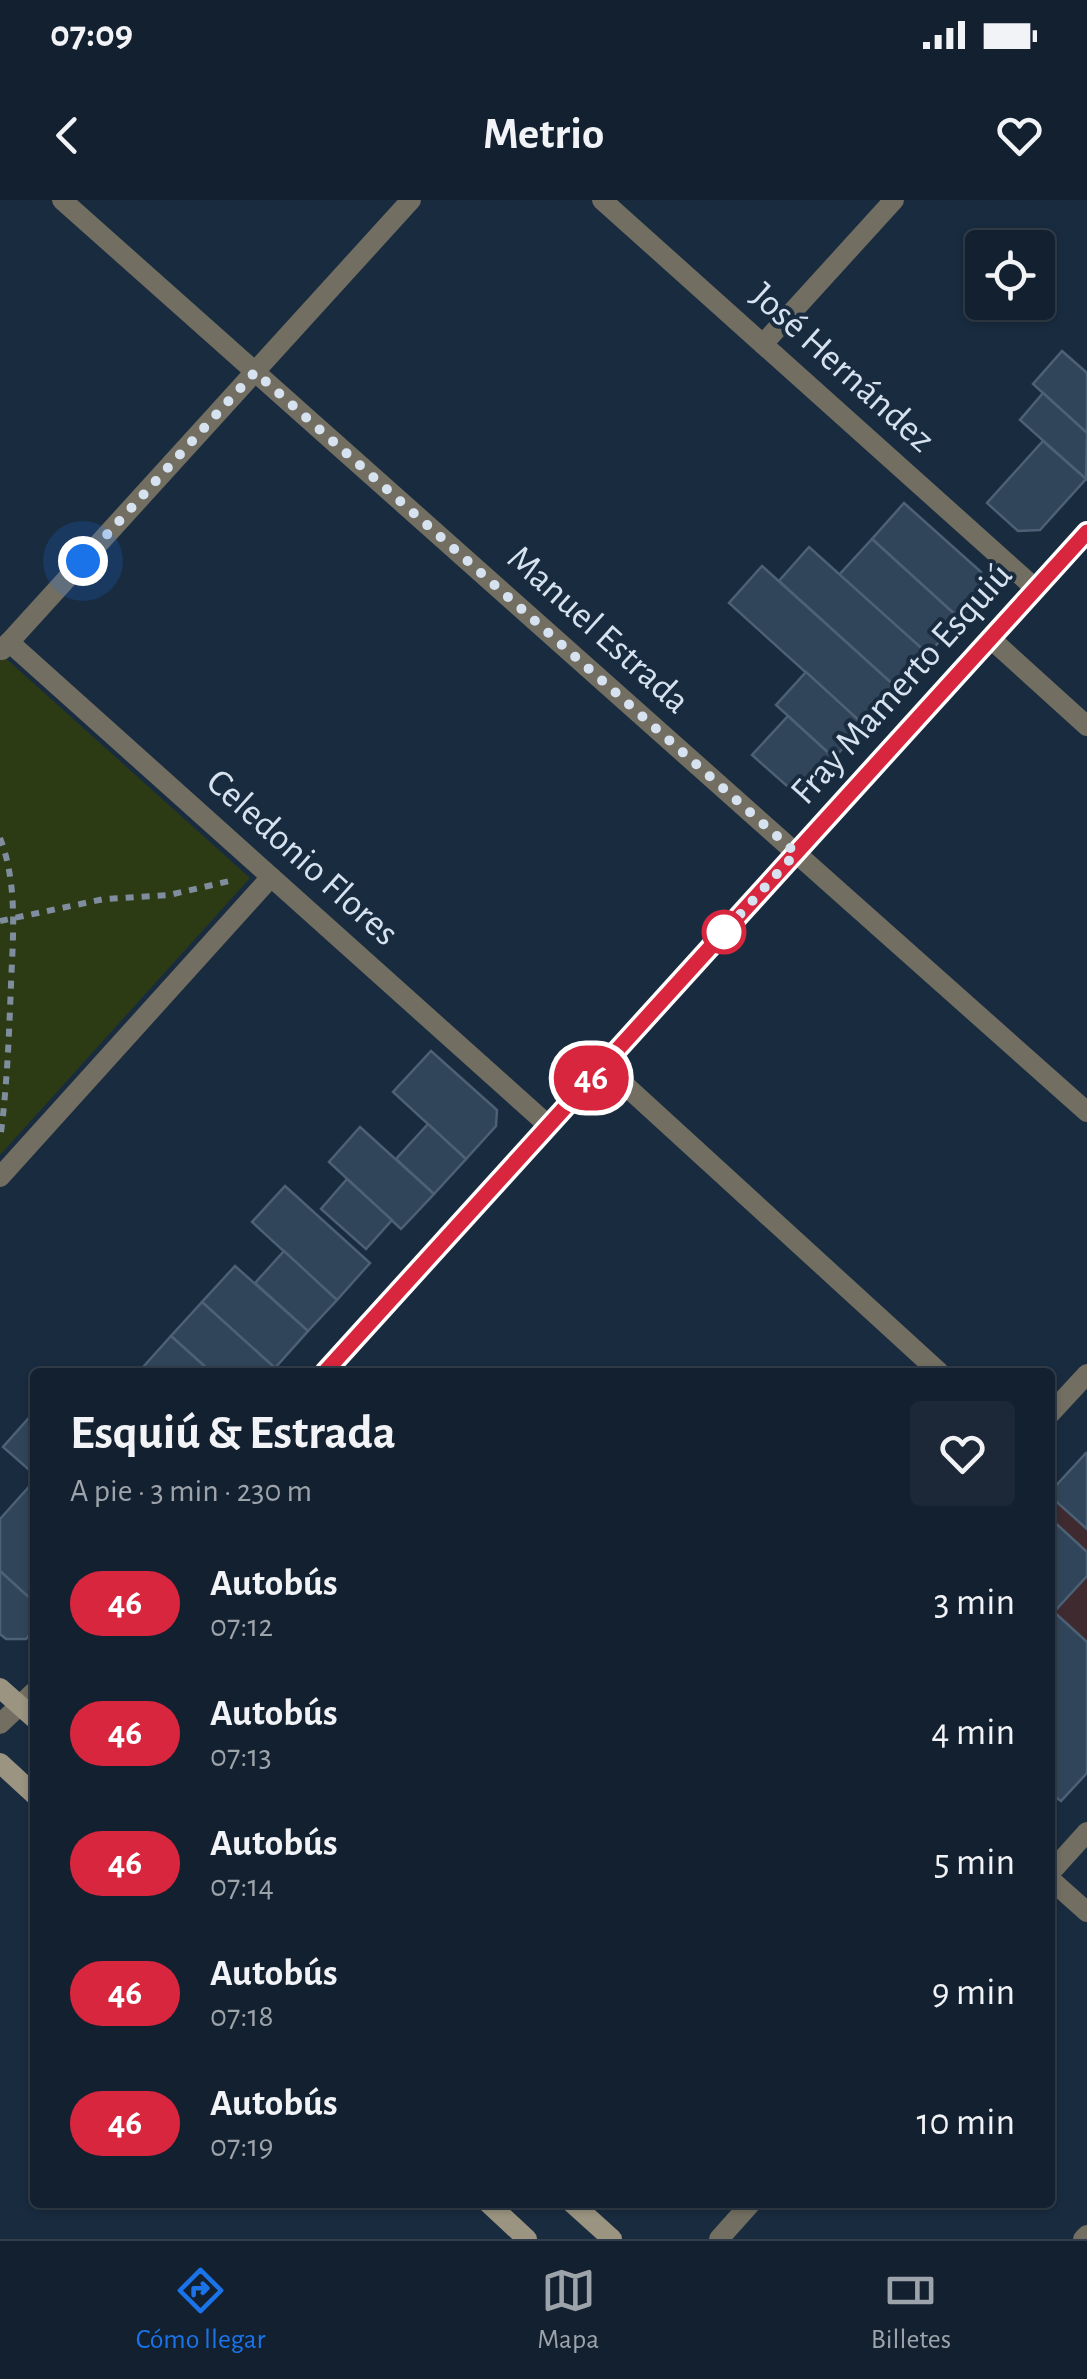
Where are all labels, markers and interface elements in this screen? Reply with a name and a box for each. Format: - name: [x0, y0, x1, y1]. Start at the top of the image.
- text: 07:09: [50, 16, 133, 54]
- icon: back: [40, 108, 95, 163]
- icon: heart: [992, 108, 1047, 163]
- text: Metrio: [483, 112, 604, 157]
- map controls: [965, 230, 1055, 320]
- button: locate: [965, 230, 1055, 320]
- street label: José Hernández: [743, 276, 941, 460]
- your location: [58, 536, 108, 586]
- street label: Manuel Estrada: [500, 539, 696, 721]
- street label: Fray Mamerto Esquiú: [784, 556, 1020, 812]
- street label: Celedonio Flores: [199, 763, 405, 953]
- unlabelled marker: [703, 911, 745, 953]
- line badge: 46: [546, 1046, 636, 1110]
- text: 46: [574, 1061, 608, 1096]
- button: heart: [910, 1401, 1015, 1506]
- text: Esquiú & Estrada: [70, 1410, 396, 1458]
- text: A pie · 3 min · 230 m: [70, 1475, 312, 1507]
- text: Autobús: [210, 1565, 338, 1603]
- text: 3 min: [934, 1584, 1015, 1622]
- text: 46: [108, 1586, 142, 1621]
- text: 07:12: [210, 1610, 273, 1642]
- text: Autobús: [210, 1695, 338, 1733]
- text: 4 min: [931, 1714, 1015, 1752]
- text: 46: [108, 1716, 142, 1751]
- text: 07:13: [210, 1740, 272, 1772]
- text: Autobús: [210, 1825, 338, 1863]
- text: 5 min: [934, 1844, 1015, 1882]
- text: 46: [108, 1846, 142, 1881]
- text: 07:14: [210, 1870, 274, 1902]
- text: Autobús: [210, 1955, 338, 1993]
- text: 9 min: [932, 1974, 1015, 2012]
- text: 46: [108, 1976, 142, 2011]
- text: 07:18: [210, 2000, 274, 2032]
- text: Autobús: [210, 2085, 338, 2123]
- text: 10 min: [916, 2104, 1015, 2142]
- text: 46: [108, 2106, 142, 2141]
- text: 07:19: [210, 2130, 274, 2162]
- tab: Cómo llegar: [136, 2263, 266, 2357]
- tab: Mapa: [537, 2263, 599, 2357]
- tab: Billetes: [871, 2263, 951, 2357]

